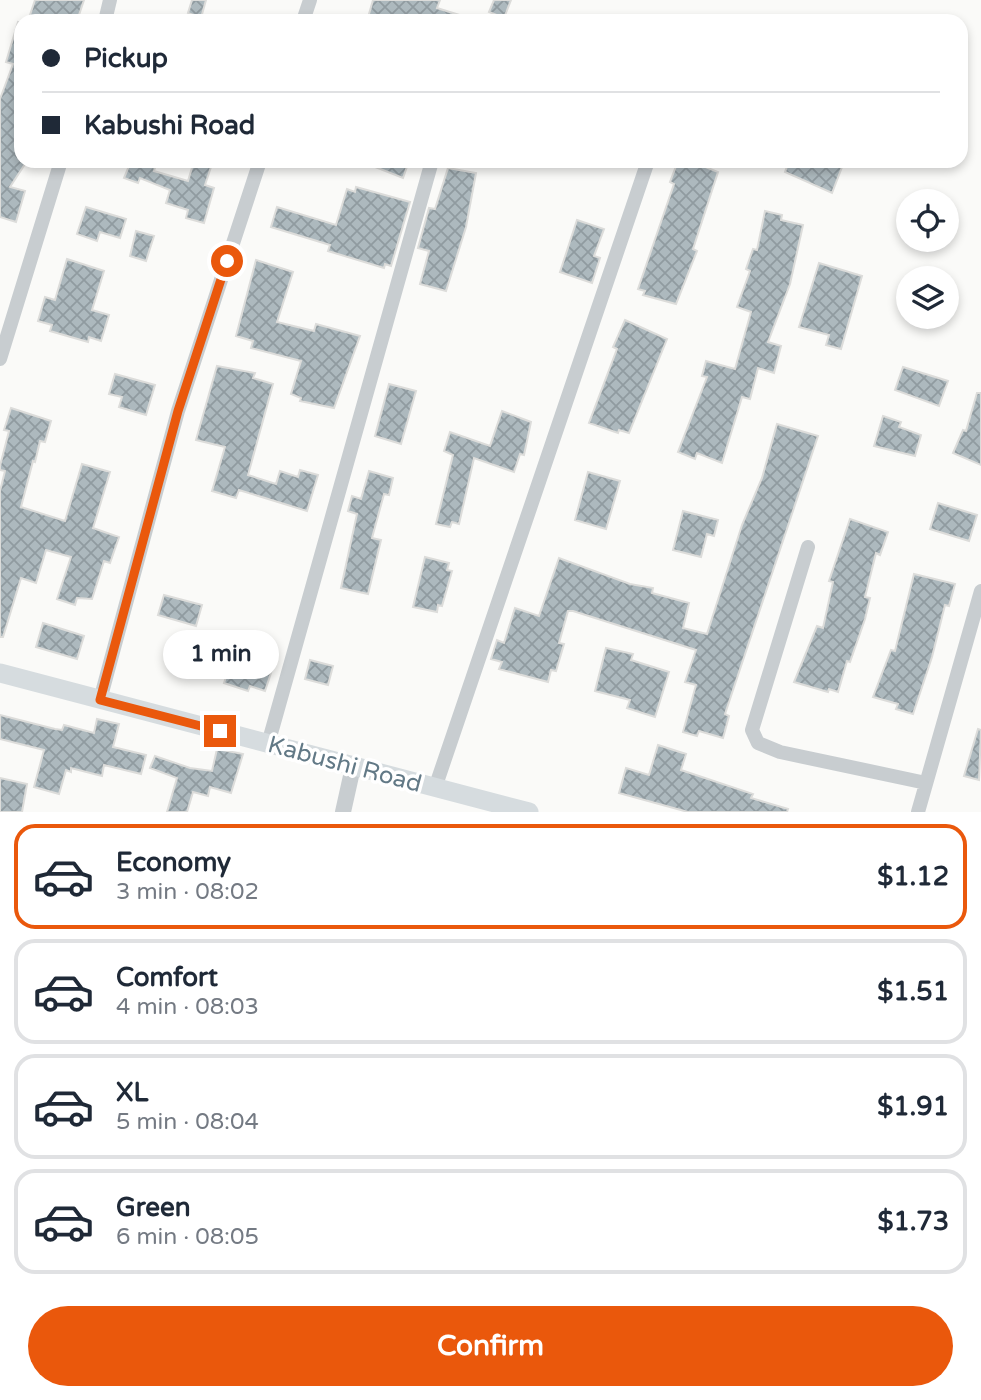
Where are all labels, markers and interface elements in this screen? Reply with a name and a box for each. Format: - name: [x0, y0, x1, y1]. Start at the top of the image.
- text: Pickup: [84, 43, 168, 74]
- text: Kabushi Road: [84, 110, 255, 141]
- map controls: [896, 189, 959, 329]
- button: locate: [896, 189, 959, 252]
- route start: [211, 245, 243, 277]
- button: layers: [896, 266, 959, 329]
- callout: 1 min: [162, 630, 278, 678]
- text: 1 min: [190, 640, 252, 668]
- route end: [204, 715, 236, 747]
- street label: Kabushi Road: [265, 730, 425, 799]
- icon: car: [32, 845, 95, 908]
- text: Economy: [116, 847, 231, 878]
- text: $1.12: [877, 861, 949, 892]
- text: 3 min · 08:02: [116, 878, 259, 906]
- icon: car: [32, 960, 95, 1023]
- text: Comfort: [116, 962, 218, 993]
- text: $1.51: [877, 976, 949, 1007]
- text: 4 min · 08:03: [116, 993, 259, 1021]
- icon: car: [32, 1075, 95, 1138]
- text: XL: [116, 1077, 148, 1108]
- text: $1.91: [877, 1091, 949, 1122]
- text: 5 min · 08:04: [116, 1108, 259, 1136]
- icon: car: [32, 1190, 95, 1253]
- text: Green: [116, 1192, 191, 1223]
- text: $1.73: [877, 1206, 949, 1237]
- text: 6 min · 08:05: [116, 1223, 259, 1251]
- button: Confirm: [28, 1306, 953, 1386]

